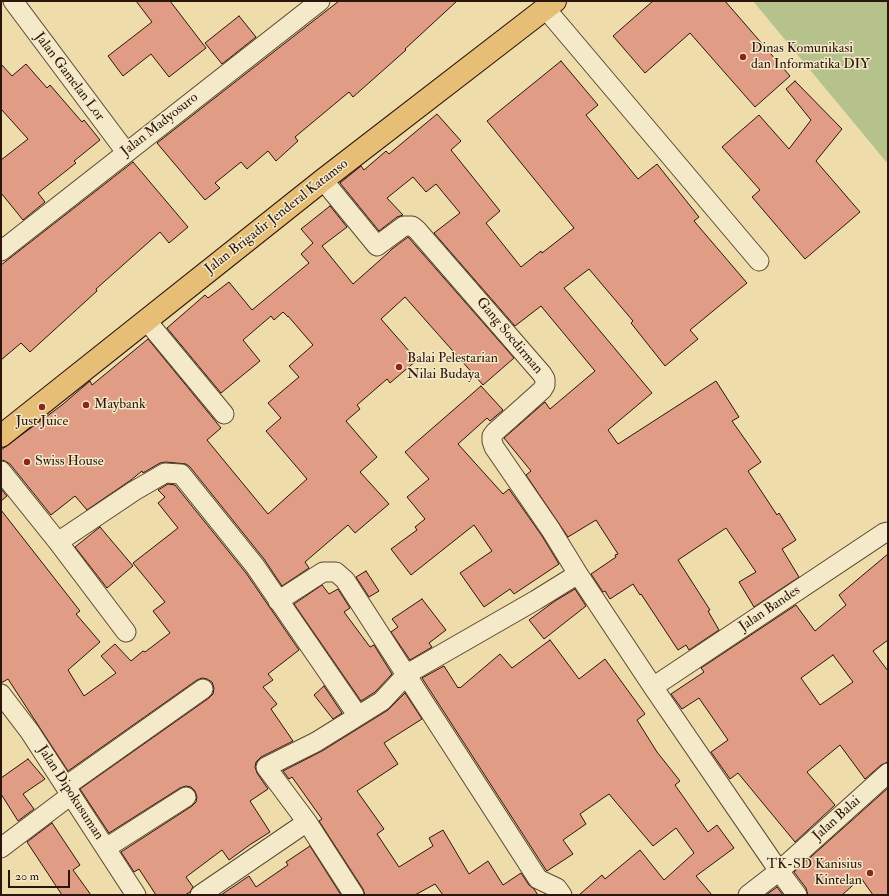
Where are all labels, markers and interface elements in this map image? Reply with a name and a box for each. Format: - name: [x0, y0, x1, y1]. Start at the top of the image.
- street label: Jalan Gamelan Lor: [30, 29, 108, 125]
- place label: Dinas Komunikasi dan Informatika DIY: [751, 41, 870, 74]
- marker: Dinas Komunikasi dan Informatika DIY: [738, 52, 748, 62]
- street label: Jalan Madyosuro: [118, 90, 202, 160]
- street label: Jalan Brigadir Jenderal Katamso: [202, 156, 352, 278]
- street label: Gang Soedirman: [472, 294, 546, 378]
- place label: Balai Pelestarian Nilai Budaya: [407, 351, 498, 384]
- marker: Balai Pelestarian Nilai Budaya: [394, 362, 404, 372]
- place label: Maybank: [94, 397, 146, 413]
- marker: Maybank: [81, 400, 91, 410]
- marker: Just Juice: [37, 402, 47, 412]
- place label: Just Juice: [16, 414, 68, 430]
- place label: Swiss House: [35, 454, 103, 470]
- marker: Swiss House: [22, 457, 32, 467]
- street label: Jalan Bandes: [736, 582, 804, 636]
- street label: Jalan Dipokusuman: [33, 743, 107, 843]
- street label: Jalan Balai: [810, 793, 864, 845]
- place label: TK-SD Kanisius Kintelan: [767, 857, 862, 890]
- scale bar: [10, 862, 72, 888]
- marker: TK-SD Kanisius Kintelan: [865, 868, 875, 878]
- text: 20 m: [15, 869, 39, 884]

